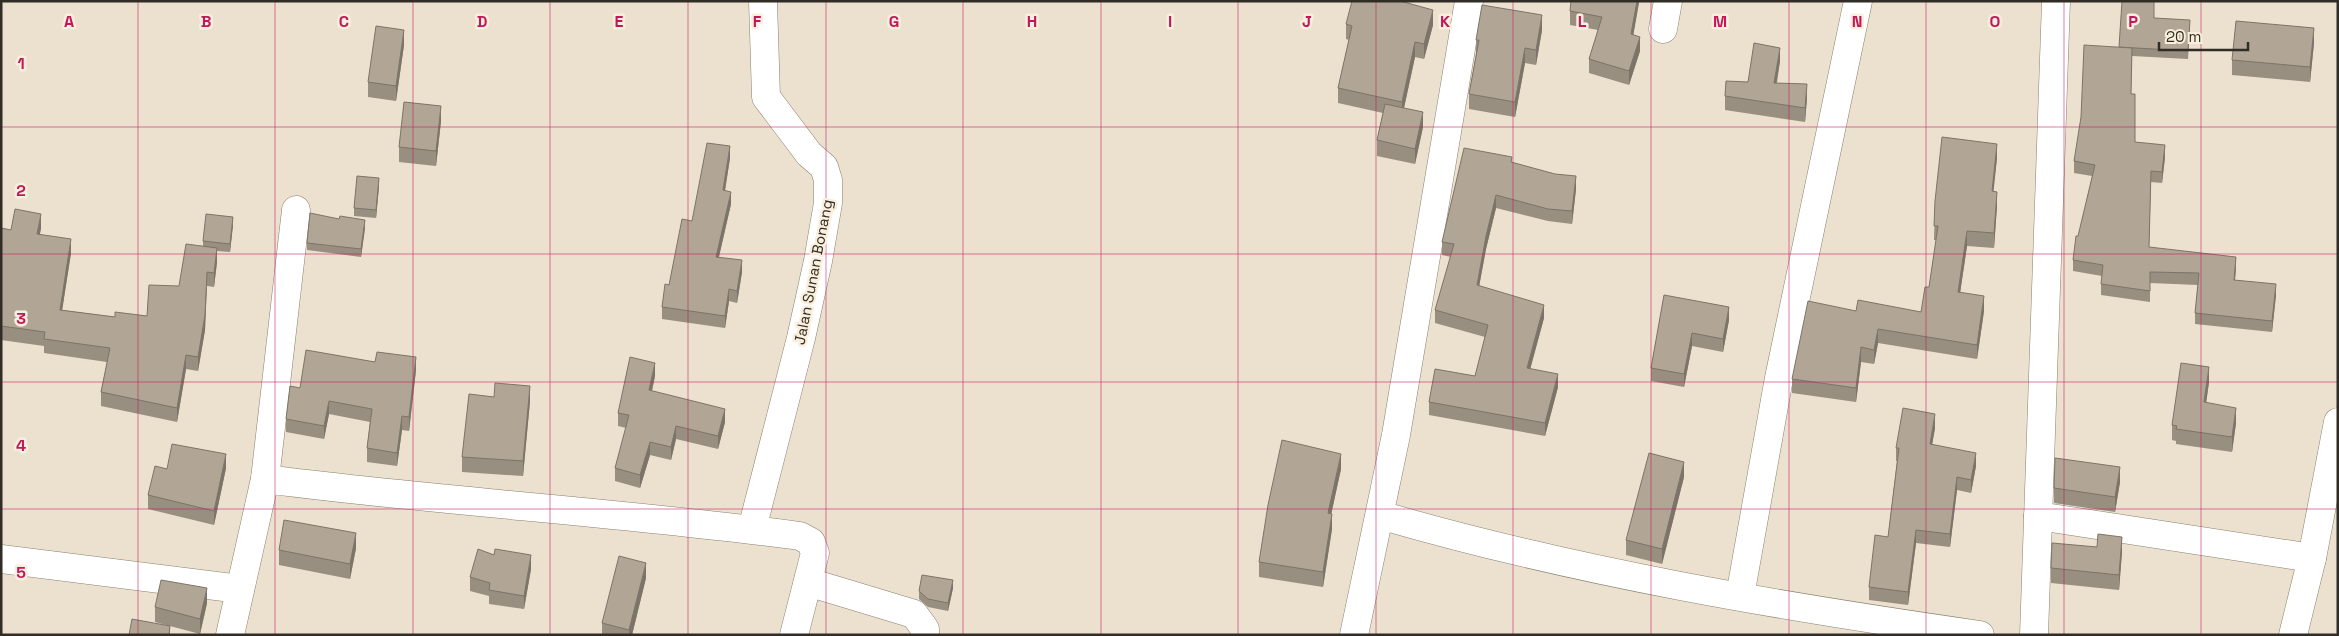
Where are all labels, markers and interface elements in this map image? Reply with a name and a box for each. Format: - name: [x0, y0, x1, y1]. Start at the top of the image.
- text: A: [64, 11, 74, 32]
- text: B: [201, 11, 211, 32]
- text: C: [339, 11, 349, 32]
- text: D: [477, 11, 487, 32]
- text: E: [615, 11, 624, 32]
- text: F: [753, 11, 762, 32]
- text: G: [889, 11, 899, 32]
- text: H: [1027, 11, 1037, 32]
- text: I: [1168, 11, 1172, 32]
- text: J: [1302, 11, 1312, 32]
- text: K: [1440, 11, 1450, 32]
- text: L: [1578, 11, 1587, 32]
- text: M: [1713, 11, 1727, 32]
- text: N: [1852, 11, 1862, 32]
- text: O: [1990, 11, 2001, 32]
- text: P: [2128, 11, 2138, 32]
- scale bar: [2159, 20, 2248, 52]
- text: 20 m: [2166, 27, 2201, 46]
- text: 1: [17, 53, 25, 74]
- text: 2: [16, 180, 26, 201]
- street label: Jalan Sunan Bonang: [790, 198, 836, 346]
- text: 3: [16, 308, 26, 329]
- text: 4: [16, 435, 26, 456]
- text: 5: [16, 562, 26, 583]

